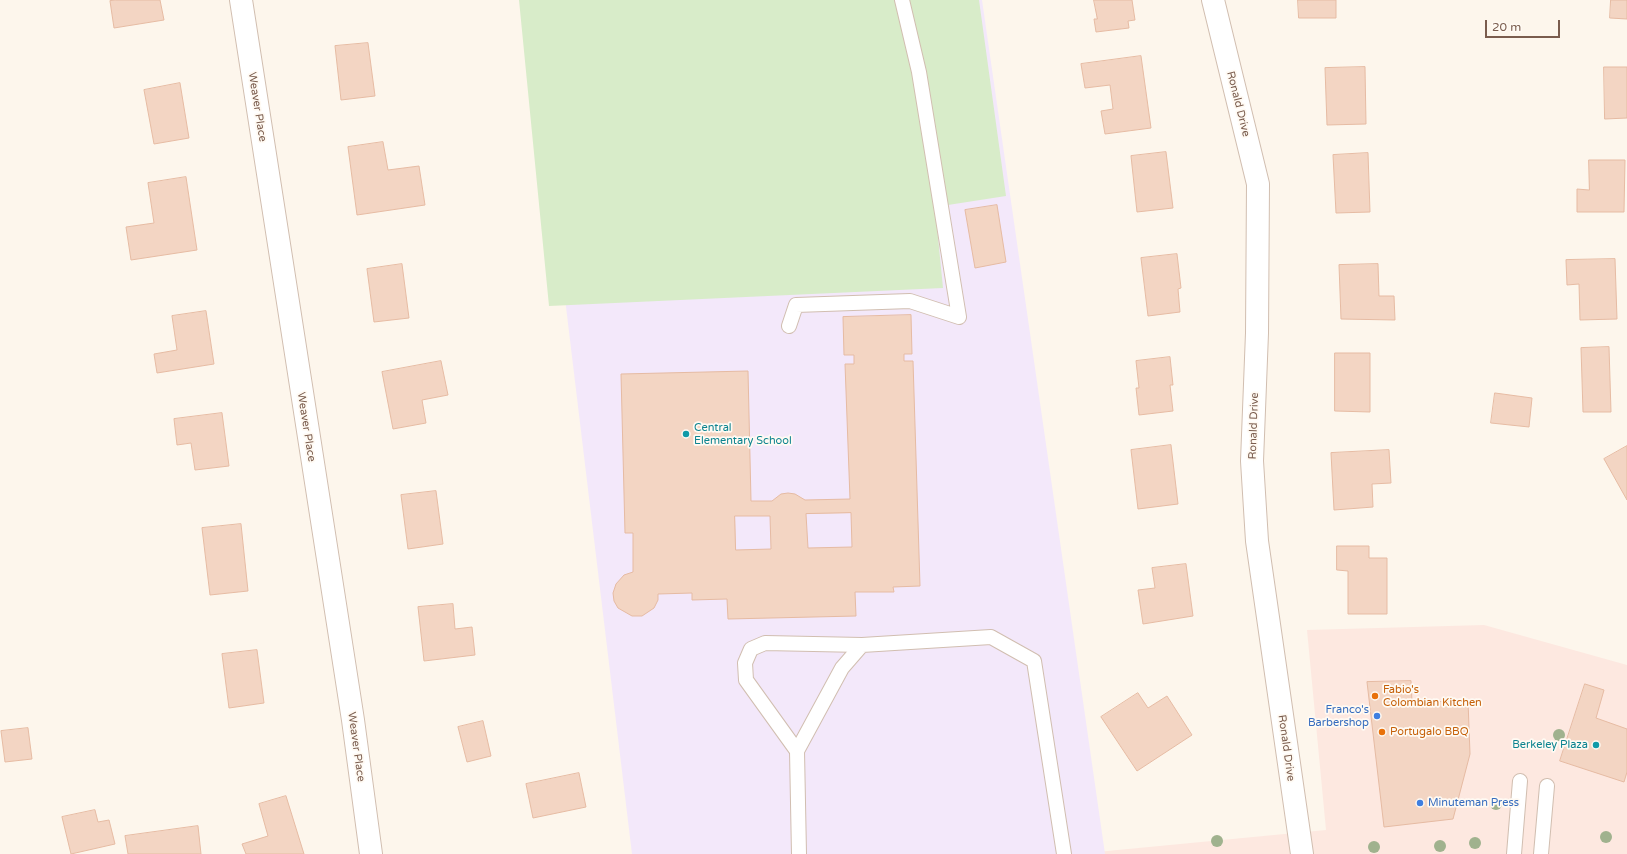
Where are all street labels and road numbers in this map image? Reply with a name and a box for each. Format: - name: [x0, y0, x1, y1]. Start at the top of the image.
- street label: Ronald Drive: [1223, 70, 1253, 138]
- street label: Weaver Place: [245, 71, 269, 143]
- street label: Weaver Place: [294, 391, 318, 463]
- street label: Ronald Drive: [1246, 392, 1262, 460]
- street label: Weaver Place: [345, 711, 367, 783]
- street label: Ronald Drive: [1275, 714, 1297, 782]

